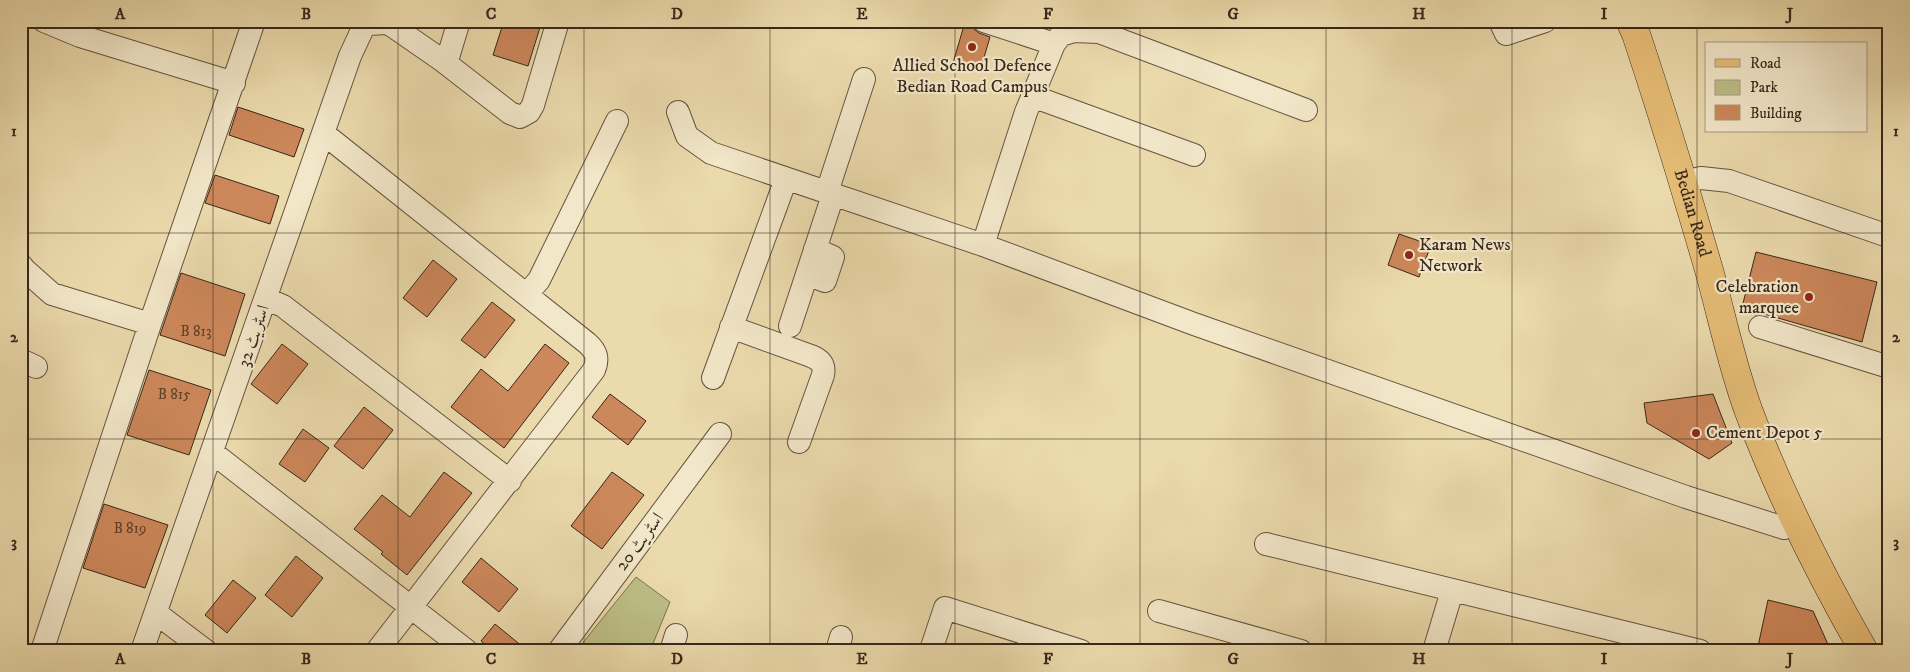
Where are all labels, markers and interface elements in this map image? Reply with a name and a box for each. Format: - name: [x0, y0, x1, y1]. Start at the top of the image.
- text: A: [114, 4, 126, 24]
- text: B: [301, 4, 311, 24]
- text: C: [486, 4, 496, 24]
- text: D: [671, 4, 683, 24]
- text: E: [856, 4, 868, 24]
- text: F: [1043, 4, 1053, 24]
- text: G: [1227, 4, 1239, 24]
- text: H: [1412, 4, 1426, 24]
- text: I: [1601, 4, 1608, 24]
- text: J: [1785, 4, 1794, 24]
- marker: Allied School Defence Bedian Road Campus: [966, 41, 978, 53]
- legend: [1705, 42, 1868, 132]
- text: Road: [1750, 54, 1782, 73]
- place label: Allied School Defence Bedian Road Campus: [892, 55, 1052, 98]
- text: Park: [1750, 78, 1779, 97]
- text: Building: [1750, 104, 1802, 123]
- text: 1: [11, 121, 17, 141]
- text: 1: [1893, 121, 1899, 141]
- street label: Bedian Road: [1669, 166, 1716, 260]
- place label: Karam News Network: [1419, 234, 1510, 277]
- marker: Karam News Network: [1403, 249, 1415, 261]
- place label: Celebration marquee: [1716, 276, 1800, 319]
- marker: Celebration marquee: [1803, 291, 1815, 303]
- street label: اسٹریٹ 32: [233, 302, 275, 370]
- house number: B 813: [180, 322, 212, 341]
- text: 2: [10, 327, 19, 347]
- text: 2: [1892, 327, 1901, 347]
- house number: B 815: [157, 385, 191, 404]
- place label: Cement Depot 5: [1706, 422, 1823, 444]
- marker: Cement Depot 5: [1690, 427, 1702, 439]
- street label: اسٹریٹ 20: [611, 509, 669, 575]
- house number: B 819: [113, 519, 147, 538]
- text: 3: [11, 532, 17, 552]
- text: 3: [1893, 532, 1899, 552]
- text: A: [114, 649, 126, 669]
- text: B: [301, 649, 311, 669]
- text: C: [486, 649, 496, 669]
- text: D: [671, 649, 683, 669]
- text: E: [856, 649, 868, 669]
- text: F: [1043, 649, 1053, 669]
- text: G: [1227, 649, 1239, 669]
- text: H: [1412, 649, 1426, 669]
- text: I: [1601, 649, 1608, 669]
- text: J: [1785, 649, 1794, 669]

